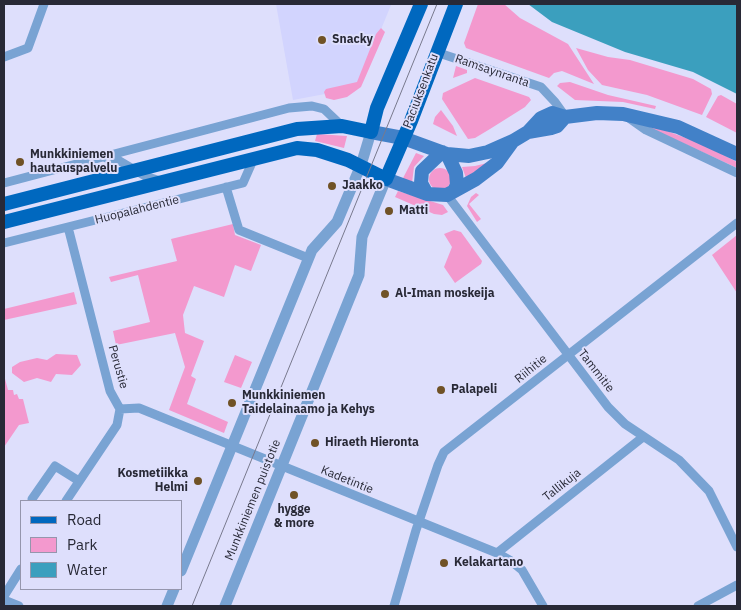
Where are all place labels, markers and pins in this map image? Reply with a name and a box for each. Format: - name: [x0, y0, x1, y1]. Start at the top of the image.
- place label: Snacky: [332, 33, 373, 47]
- marker: Snacky: [316, 34, 328, 46]
- place label: Munkkiniemen hautauspalvelu: [30, 148, 117, 176]
- marker: Munkkiniemen hautauspalvelu: [14, 156, 26, 168]
- place label: Jaakko: [342, 179, 383, 193]
- marker: Jaakko: [326, 180, 338, 192]
- place label: Matti: [399, 204, 428, 218]
- marker: Matti: [383, 205, 395, 217]
- place label: Al-Iman moskeija: [395, 287, 495, 301]
- marker: Al-Iman moskeija: [379, 288, 391, 300]
- place label: Palapeli: [451, 383, 497, 397]
- marker: Palapeli: [435, 384, 447, 396]
- place label: Munkkiniemen Taidelainaamo ja Kehys: [242, 389, 375, 417]
- marker: Munkkiniemen Taidelainaamo ja Kehys: [226, 397, 238, 409]
- place label: Hiraeth Hieronta: [325, 436, 419, 450]
- marker: Hiraeth Hieronta: [309, 437, 321, 449]
- place label: Kosmetiikka Helmi: [118, 467, 188, 495]
- marker: Kosmetiikka Helmi: [192, 475, 204, 487]
- marker: hygge & more: [288, 489, 300, 501]
- place label: hygge & more: [274, 503, 314, 531]
- place label: Kelakartano: [454, 556, 523, 570]
- marker: Kelakartano: [438, 557, 450, 569]

